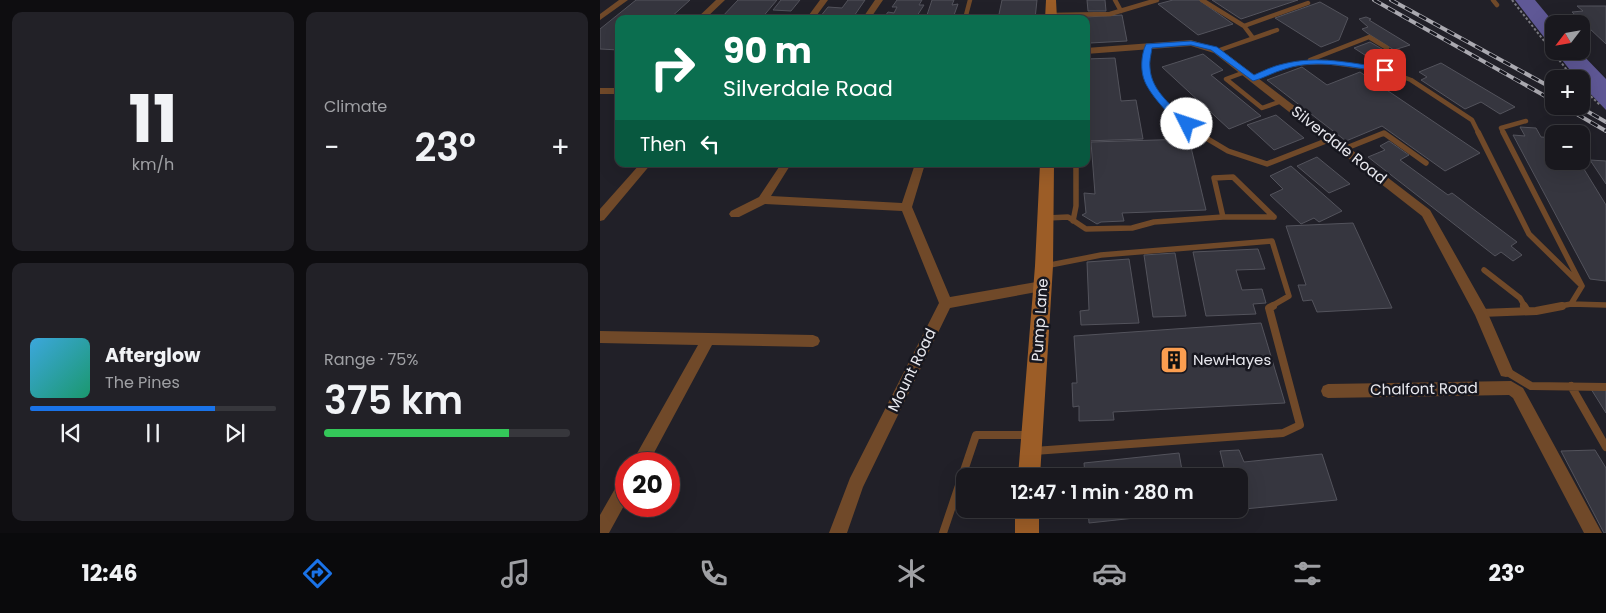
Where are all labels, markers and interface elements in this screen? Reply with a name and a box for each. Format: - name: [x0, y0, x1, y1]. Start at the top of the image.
- north arrow: [1545, 15, 1590, 60]
- map controls: [1545, 15, 1590, 170]
- text: 90 m: [723, 26, 812, 75]
- icon: right: [640, 35, 705, 100]
- pin: [1364, 49, 1406, 91]
- icon: arrive: [1371, 56, 1399, 84]
- button: +: [1545, 70, 1590, 115]
- text: Silverdale Road: [723, 73, 893, 104]
- text: 11: [129, 74, 177, 165]
- text: Climate: [324, 95, 387, 118]
- position arrow: [1160, 97, 1212, 149]
- street label: Silverdale Road: [1287, 101, 1391, 189]
- text: 23°: [414, 121, 476, 174]
- button: −: [1545, 125, 1590, 170]
- text: −: [324, 128, 339, 167]
- text: +: [551, 128, 570, 167]
- icon: left: [696, 130, 724, 158]
- text: Then: [640, 131, 686, 158]
- text: km/h: [132, 153, 174, 176]
- street label: Pump Lane: [1026, 278, 1053, 362]
- street label: Mount Road: [882, 325, 941, 415]
- text: Afterglow: [105, 342, 200, 369]
- building icon: NewHayes: [1159, 345, 1189, 375]
- text: Range · 75%: [324, 348, 418, 371]
- place label: NewHayes: [1193, 349, 1271, 370]
- text: The Pines: [105, 371, 180, 394]
- text: 375 km: [324, 374, 463, 427]
- street label: Chalfont Road: [1370, 377, 1478, 400]
- icon: previous: [57, 419, 85, 447]
- icon: pause: [139, 419, 167, 447]
- icon: next: [221, 419, 249, 447]
- speed limit sign: 20: [615, 452, 680, 517]
- text: 12:47 · 1 min · 280 m: [1010, 479, 1194, 506]
- icon: directions: [300, 556, 335, 591]
- icon: music: [498, 556, 533, 591]
- icon: phone: [696, 556, 731, 591]
- icon: climate: [894, 556, 929, 591]
- icon: car: [1092, 556, 1127, 591]
- icon: filters: [1290, 556, 1325, 591]
- text: 12:46: [81, 558, 137, 589]
- text: 23°: [1488, 558, 1524, 589]

